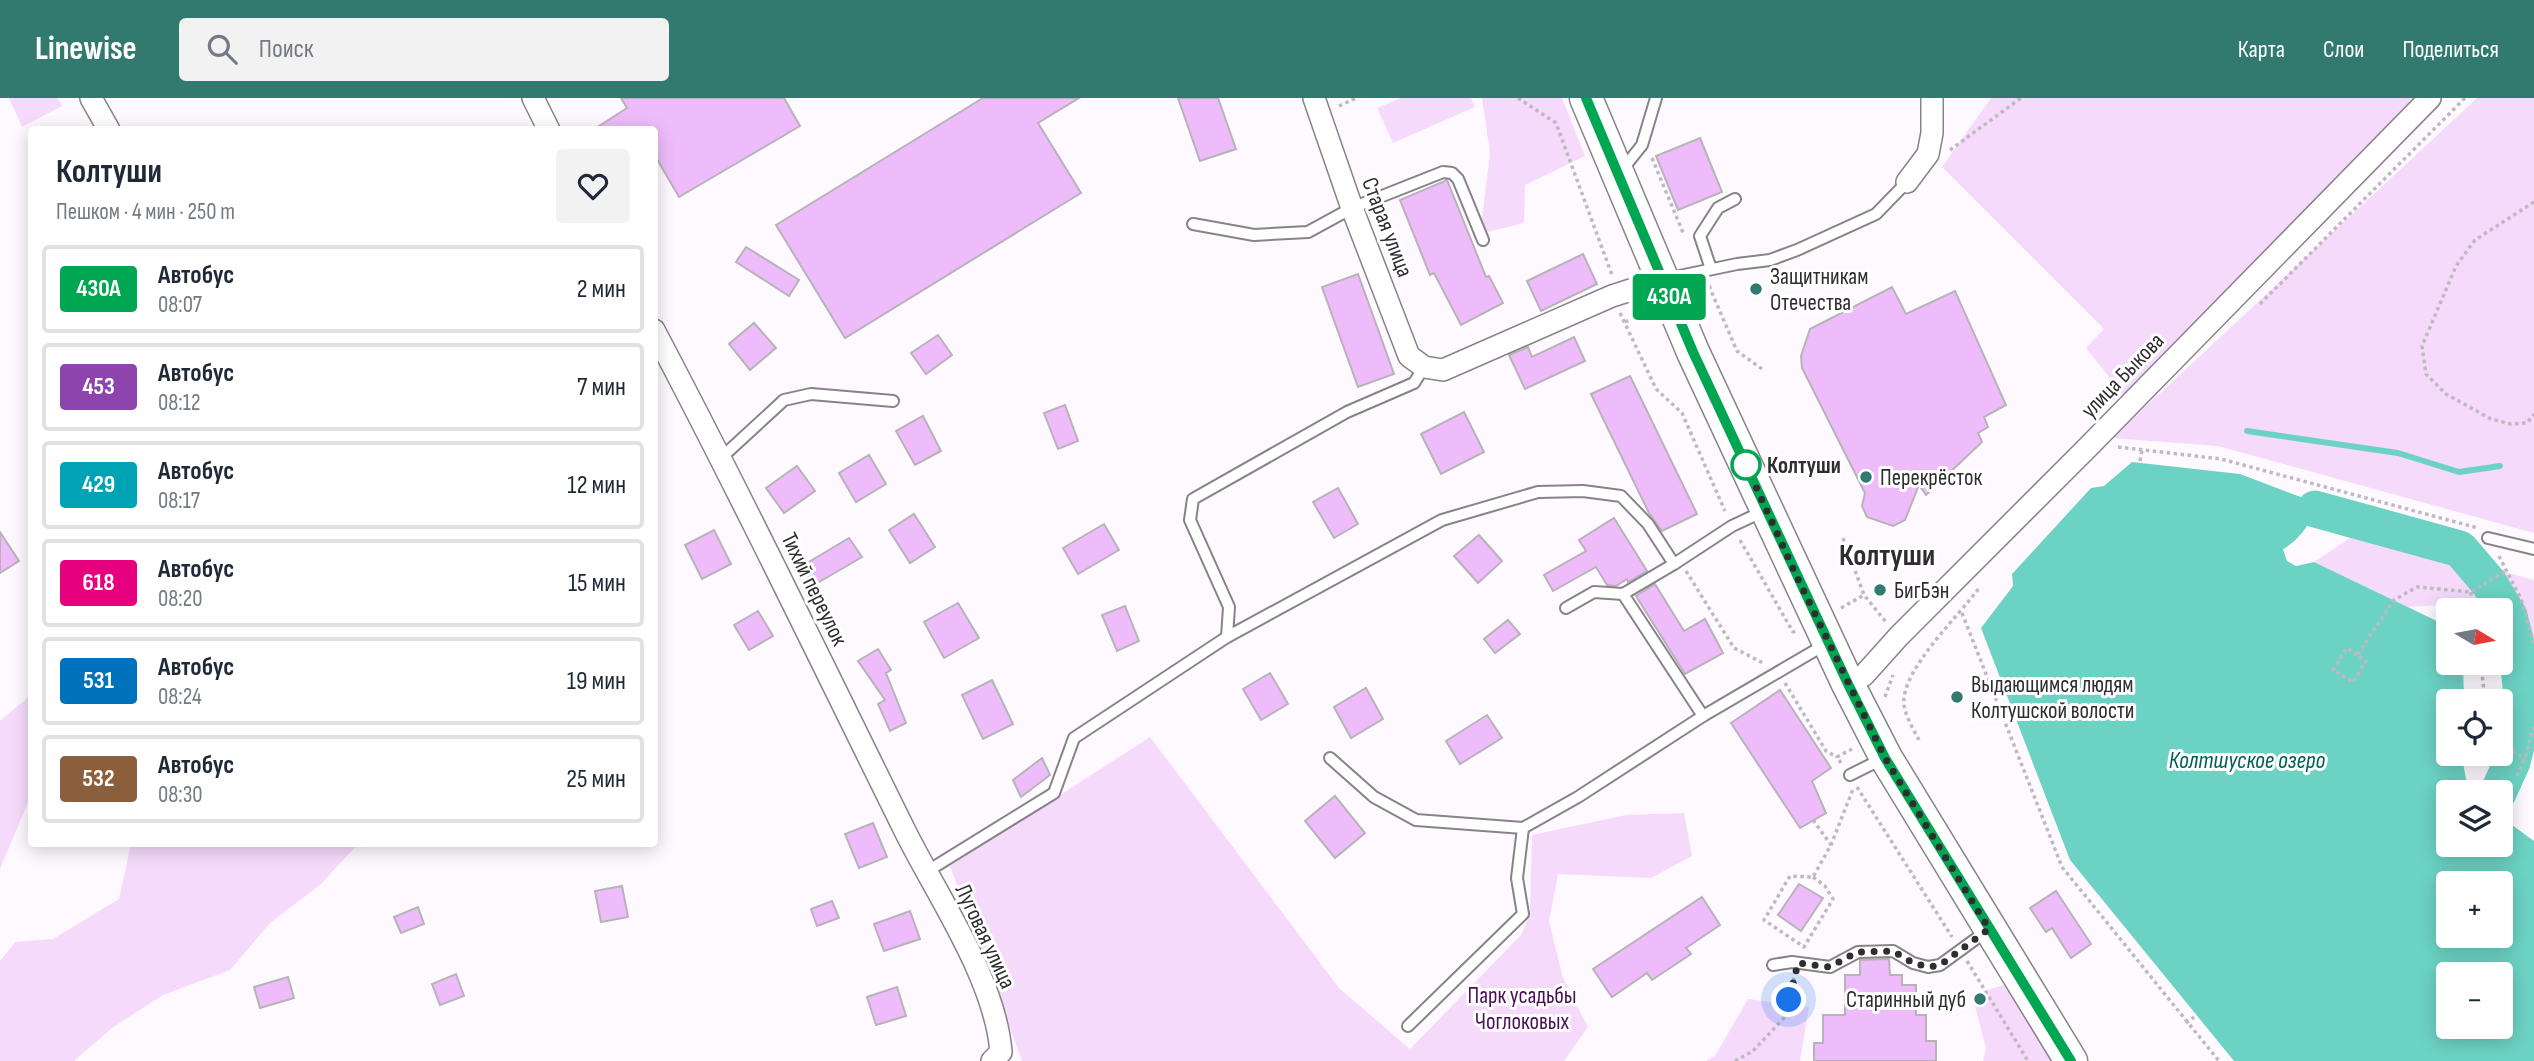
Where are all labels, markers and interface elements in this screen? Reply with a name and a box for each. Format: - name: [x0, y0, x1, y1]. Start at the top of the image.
- search box: [179, 18, 669, 81]
- text: Linewise: [35, 29, 137, 69]
- icon: search: [203, 30, 241, 68]
- text: Поиск: [259, 34, 314, 65]
- text: Карта: [2238, 35, 2285, 64]
- text: Слои: [2323, 35, 2364, 64]
- text: Поделиться: [2402, 35, 2499, 64]
- button: heart: [556, 149, 630, 223]
- text: Колтуши: [56, 152, 162, 192]
- street label: Старая улица: [1355, 174, 1419, 281]
- text: Пешком · 4 мин · 250 m: [56, 198, 235, 226]
- text: Автобус: [158, 260, 234, 291]
- place label: Защитникам Отечества: [1770, 263, 1868, 317]
- text: 430А: [76, 274, 121, 303]
- text: 2 мин: [577, 274, 626, 305]
- line badge: 430А: [1620, 274, 1718, 320]
- marker: Защитникам Отечества: [1748, 281, 1764, 297]
- text: 430А: [1647, 282, 1691, 311]
- text: 08:07: [158, 291, 202, 319]
- street label: улица Быкова: [2075, 327, 2170, 424]
- text: Автобус: [158, 358, 234, 389]
- text: 453: [82, 372, 115, 401]
- text: 7 мин: [577, 372, 626, 403]
- text: 08:12: [158, 389, 200, 417]
- marker: Колтуши: [1731, 450, 1761, 480]
- place label: Колтуши: [1767, 452, 1841, 480]
- text: Автобус: [158, 456, 234, 487]
- place label: Перекрёсток: [1880, 464, 1982, 492]
- marker: Перекрёсток: [1858, 469, 1874, 485]
- text: 429: [82, 470, 115, 499]
- text: 12 мин: [567, 470, 626, 501]
- text: 08:17: [158, 487, 200, 515]
- street label: Тихий переулок: [775, 528, 854, 651]
- district label: Колтуши: [1839, 538, 1935, 574]
- text: Автобус: [158, 554, 234, 585]
- text: 618: [82, 568, 115, 597]
- text: 15 мин: [568, 568, 626, 599]
- place label: БигБэн: [1894, 577, 1949, 605]
- marker: БигБэн: [1872, 582, 1888, 598]
- text: 08:20: [158, 585, 202, 613]
- north arrow: [2436, 598, 2513, 676]
- map controls: [2436, 598, 2513, 1039]
- text: Автобус: [158, 652, 234, 683]
- text: 531: [83, 666, 114, 695]
- text: 19 мин: [567, 666, 626, 697]
- place label: Выдающимся людям Колтушской волости: [1971, 671, 2134, 725]
- text: 08:24: [158, 683, 202, 711]
- marker: Выдающимся людям Колтушской волости: [1949, 689, 1965, 705]
- button: locate: [2436, 689, 2513, 766]
- water label: Колтшуское озеро: [2169, 746, 2326, 775]
- text: Автобус: [158, 750, 234, 781]
- text: 532: [83, 764, 114, 793]
- text: 25 мин: [566, 764, 626, 795]
- button: layers: [2436, 780, 2513, 857]
- text: 08:30: [158, 781, 203, 809]
- button: +: [2436, 871, 2513, 948]
- street label: Луговая улица: [949, 880, 1022, 993]
- button: −: [2436, 962, 2513, 1039]
- park label: Парк усадьбы Чоглоковых: [1467, 982, 1577, 1036]
- your location: [1771, 982, 1806, 1017]
- place label: Старинный дуб: [1846, 986, 1966, 1014]
- marker: Старинный дуб: [1972, 991, 1988, 1007]

